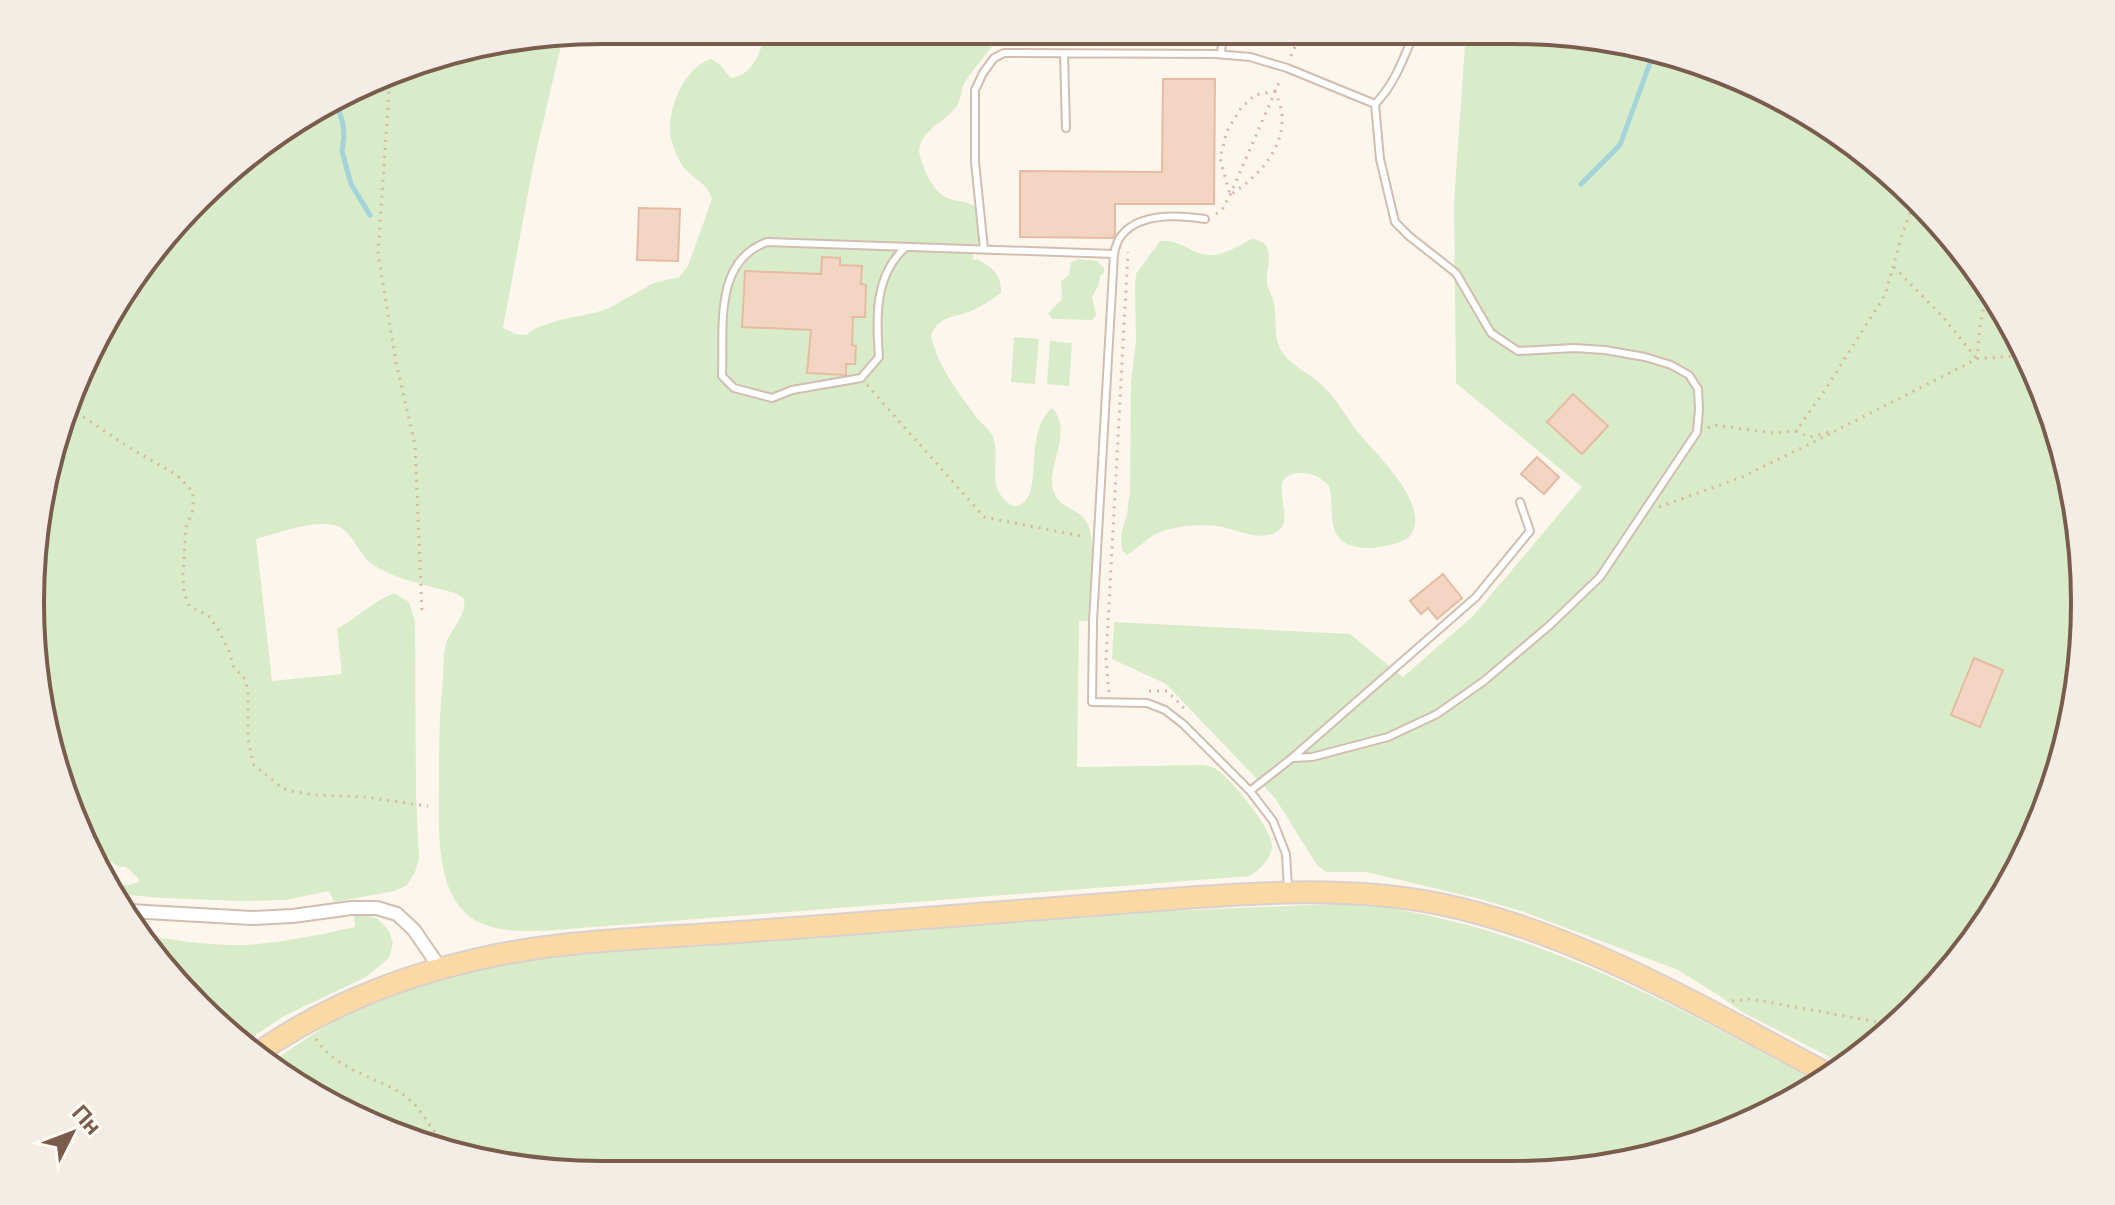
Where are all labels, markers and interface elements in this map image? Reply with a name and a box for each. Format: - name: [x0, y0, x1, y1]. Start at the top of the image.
- north arrow: [32, 1093, 112, 1173]
- text: Пн: [67, 1100, 107, 1140]

